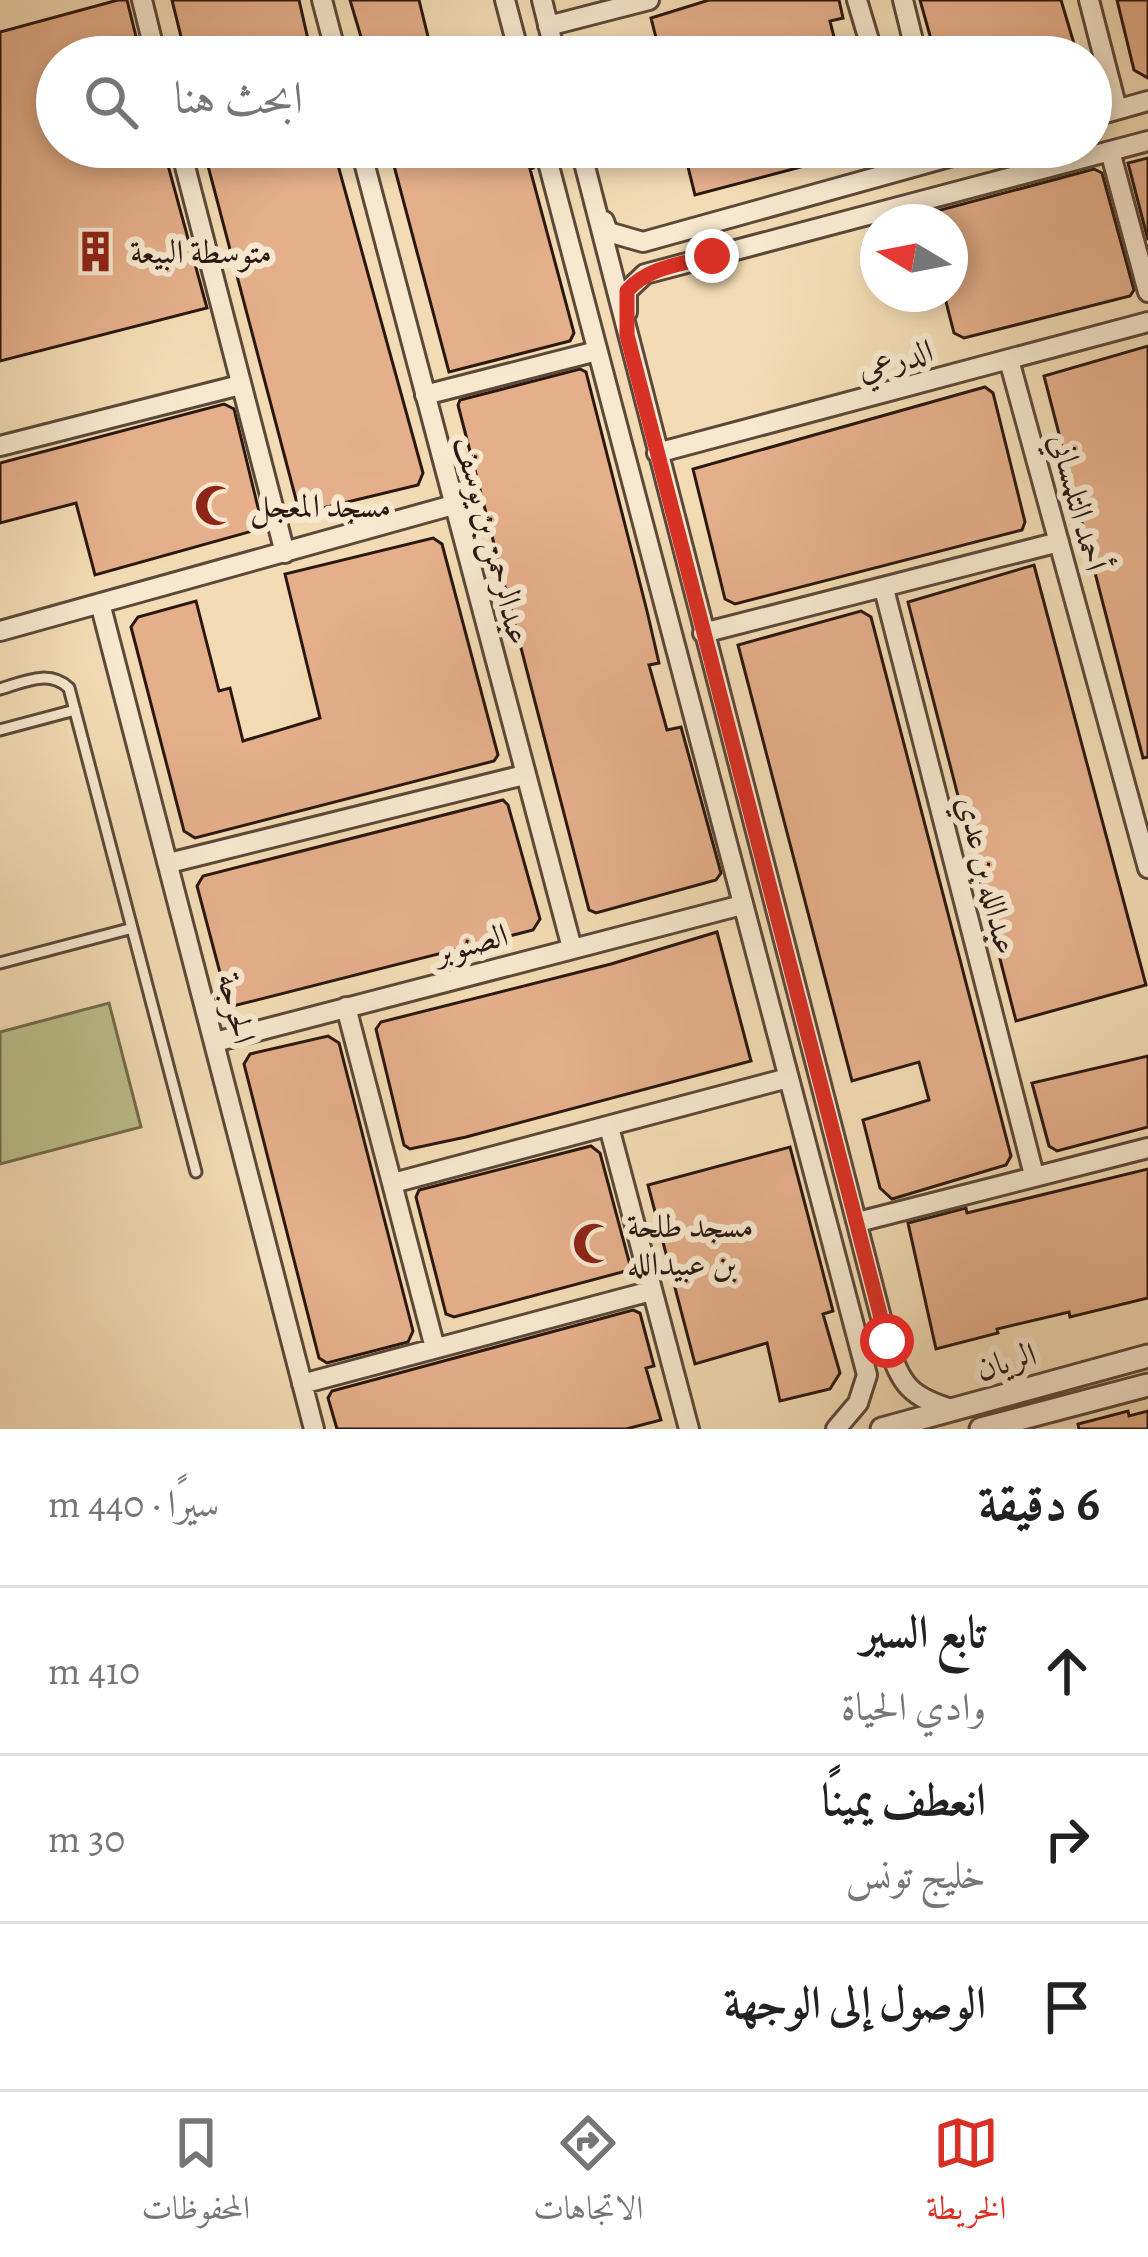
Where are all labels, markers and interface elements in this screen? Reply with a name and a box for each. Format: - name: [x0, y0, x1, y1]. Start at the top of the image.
- search box: [36, 36, 1112, 168]
- text: ابحث هنا: [174, 67, 303, 129]
- icon: search: [78, 69, 144, 135]
- north arrow: [860, 204, 968, 312]
- building icon: متوسطة البيعة: [73, 228, 119, 274]
- place label: متوسطة البيعة: [130, 229, 272, 274]
- route end: [685, 229, 739, 283]
- street label: الدرعي: [852, 327, 939, 394]
- street label: أحمد التلمساني: [1035, 428, 1120, 577]
- street label: عبدالرحمن بن يوسف: [443, 430, 543, 650]
- mosque icon: مسجد المعجل: [193, 482, 239, 528]
- place label: مسجد المعجل: [250, 483, 391, 529]
- street label: عبدالله بن عدي: [943, 791, 1029, 960]
- street label: الصنوبر: [426, 912, 513, 975]
- street label: الحرجة: [206, 968, 268, 1048]
- place label: مسجد طلحة بن عبيدالله: [627, 1203, 754, 1286]
- mosque icon: مسجد طلحة بن عبيدالله: [570, 1221, 616, 1267]
- route start: [860, 1314, 914, 1368]
- street label: الريان: [971, 1331, 1041, 1391]
- text: 6 دقيقة: [978, 1468, 1100, 1538]
- text: سيرًا · 440 m: [48, 1477, 220, 1530]
- text: تابع السير: [861, 1601, 986, 1663]
- icon: ahead: [1034, 1638, 1100, 1704]
- text: 410 m: [48, 1644, 140, 1697]
- text: وادي الحياة: [841, 1680, 986, 1733]
- text: انعطف يمينًا: [821, 1769, 986, 1831]
- icon: right: [1034, 1806, 1100, 1872]
- text: 30 m: [48, 1812, 125, 1865]
- text: خليج تونس: [846, 1848, 986, 1901]
- text: الوصول إلى الوجهة: [724, 1972, 986, 2034]
- icon: arrive: [1034, 1974, 1100, 2040]
- tab: المحفوظات: [141, 2110, 250, 2240]
- tab: الاتجاهات: [533, 2110, 643, 2240]
- tab: الخريطة: [926, 2110, 1007, 2240]

